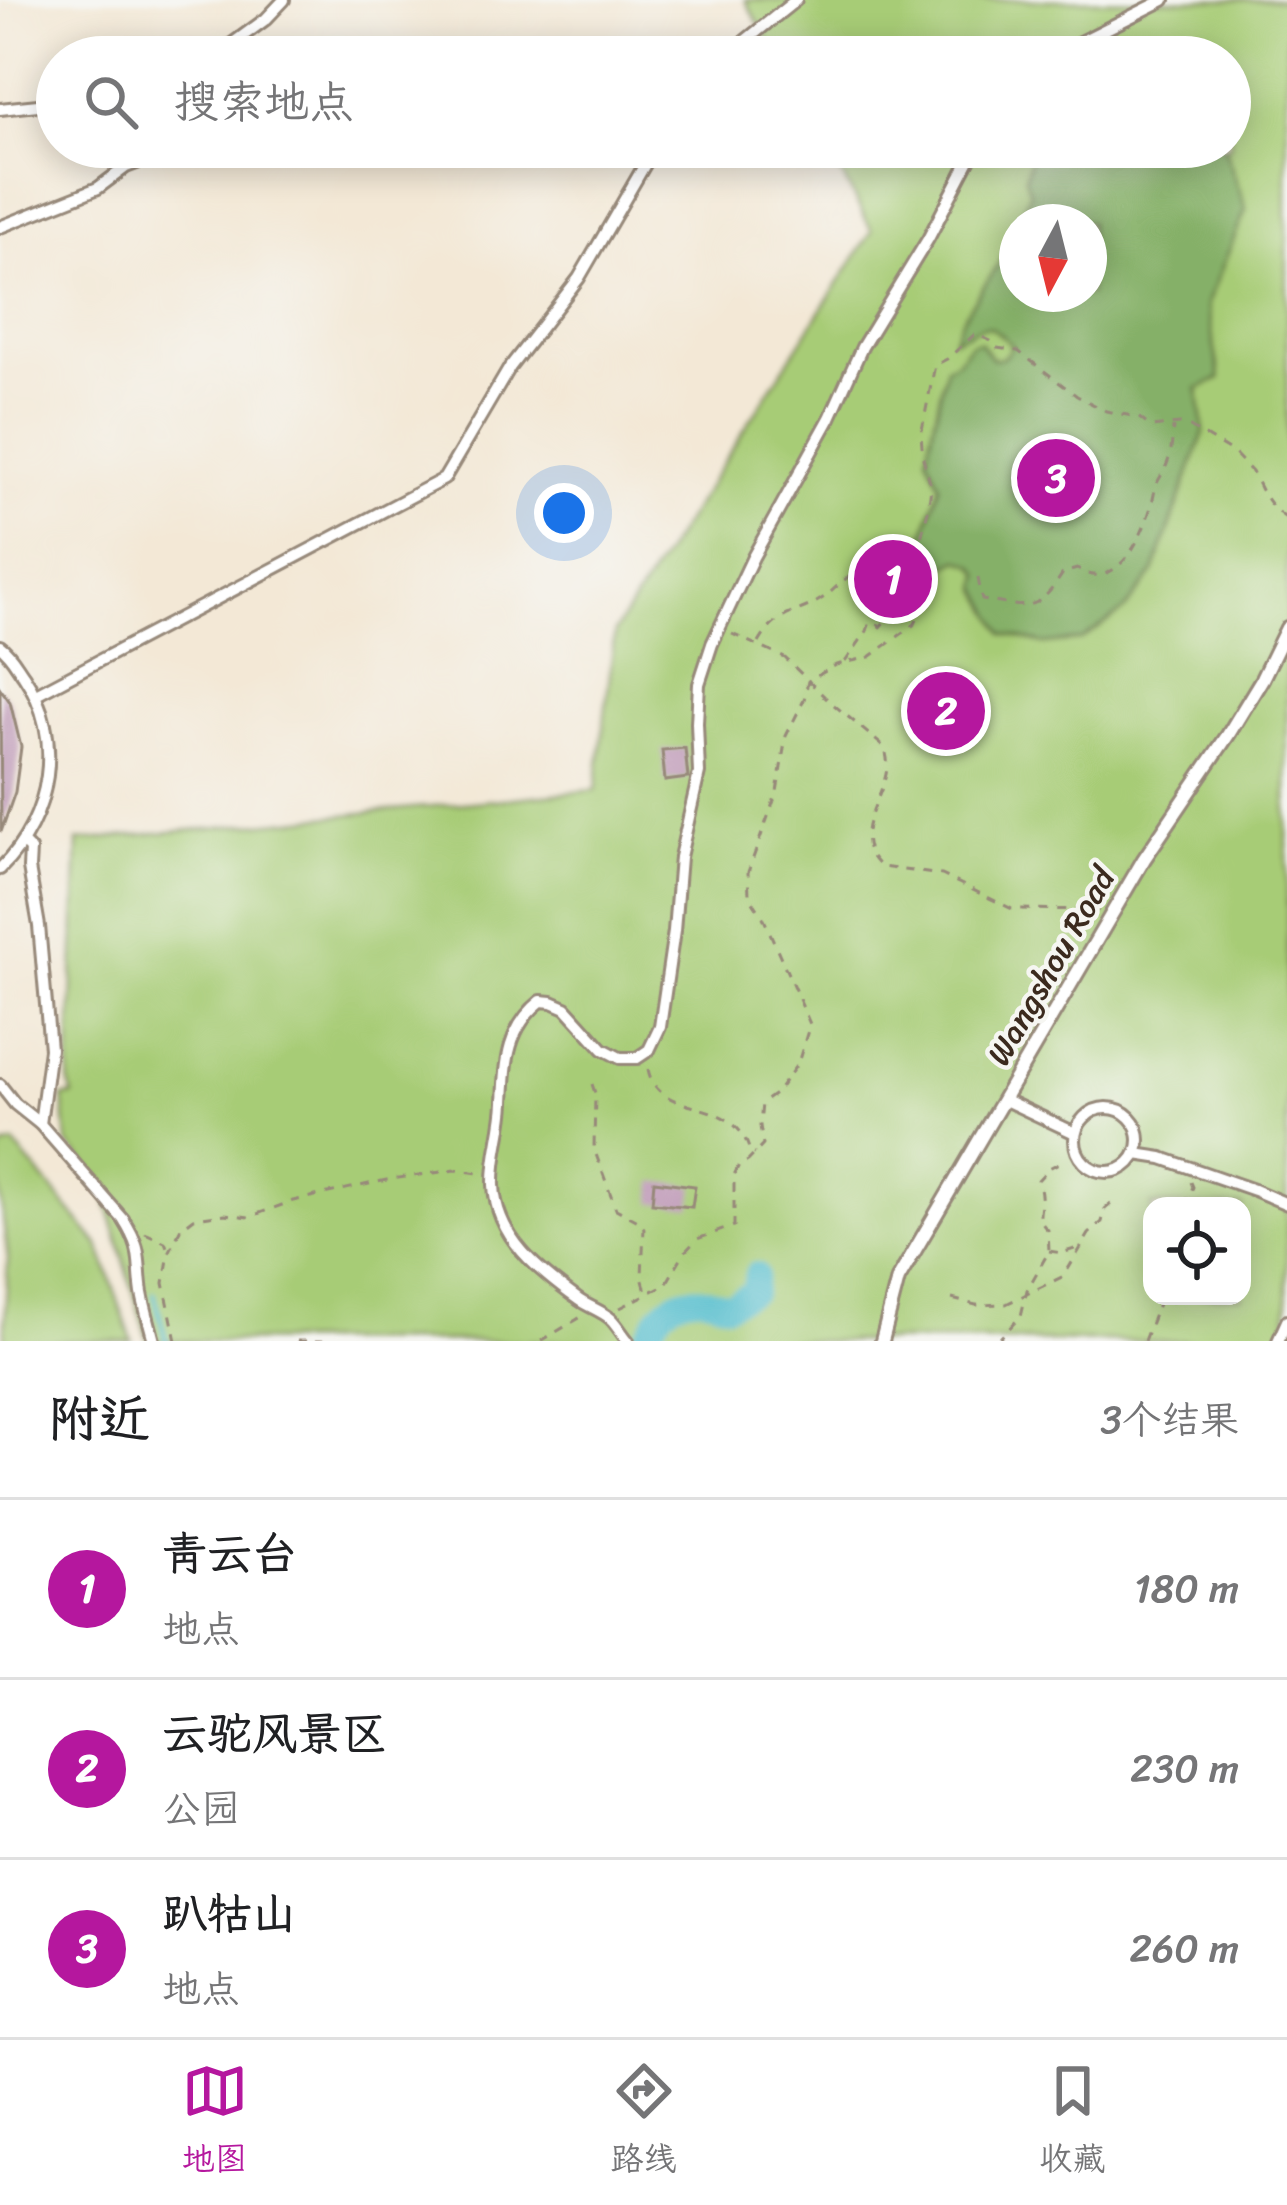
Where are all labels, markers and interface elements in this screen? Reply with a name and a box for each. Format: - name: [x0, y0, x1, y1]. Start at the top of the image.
- search box: [36, 36, 1251, 168]
- text: 搜索地点: [174, 62, 354, 142]
- icon: search: [78, 69, 144, 135]
- north arrow: [999, 204, 1107, 312]
- pin: 3: [1017, 433, 1095, 523]
- your location: [534, 483, 594, 543]
- pin: 1: [854, 534, 932, 624]
- pin: 2: [907, 666, 985, 756]
- street label: Wangshou Road: [970, 854, 1133, 1077]
- map controls: [1143, 1197, 1251, 1305]
- button: locate: [1143, 1197, 1251, 1305]
- text: 附近: [48, 1374, 150, 1464]
- text: 3个结果: [1101, 1385, 1239, 1454]
- text: 青云台: [162, 1514, 297, 1594]
- text: 1: [79, 1554, 95, 1623]
- text: 180 m: [1134, 1554, 1239, 1623]
- text: 地点: [162, 1594, 240, 1663]
- text: 云驼风景区: [162, 1694, 387, 1774]
- text: 2: [76, 1734, 98, 1803]
- text: 230 m: [1130, 1734, 1239, 1803]
- text: 公园: [162, 1774, 240, 1843]
- text: 趴牯山: [162, 1874, 297, 1954]
- text: 3: [76, 1914, 98, 1983]
- text: 260 m: [1130, 1914, 1239, 1983]
- text: 地点: [162, 1954, 240, 2023]
- tab: 地图: [182, 2058, 248, 2188]
- tab: 路线: [611, 2058, 677, 2188]
- tab: 收藏: [1040, 2058, 1106, 2188]

